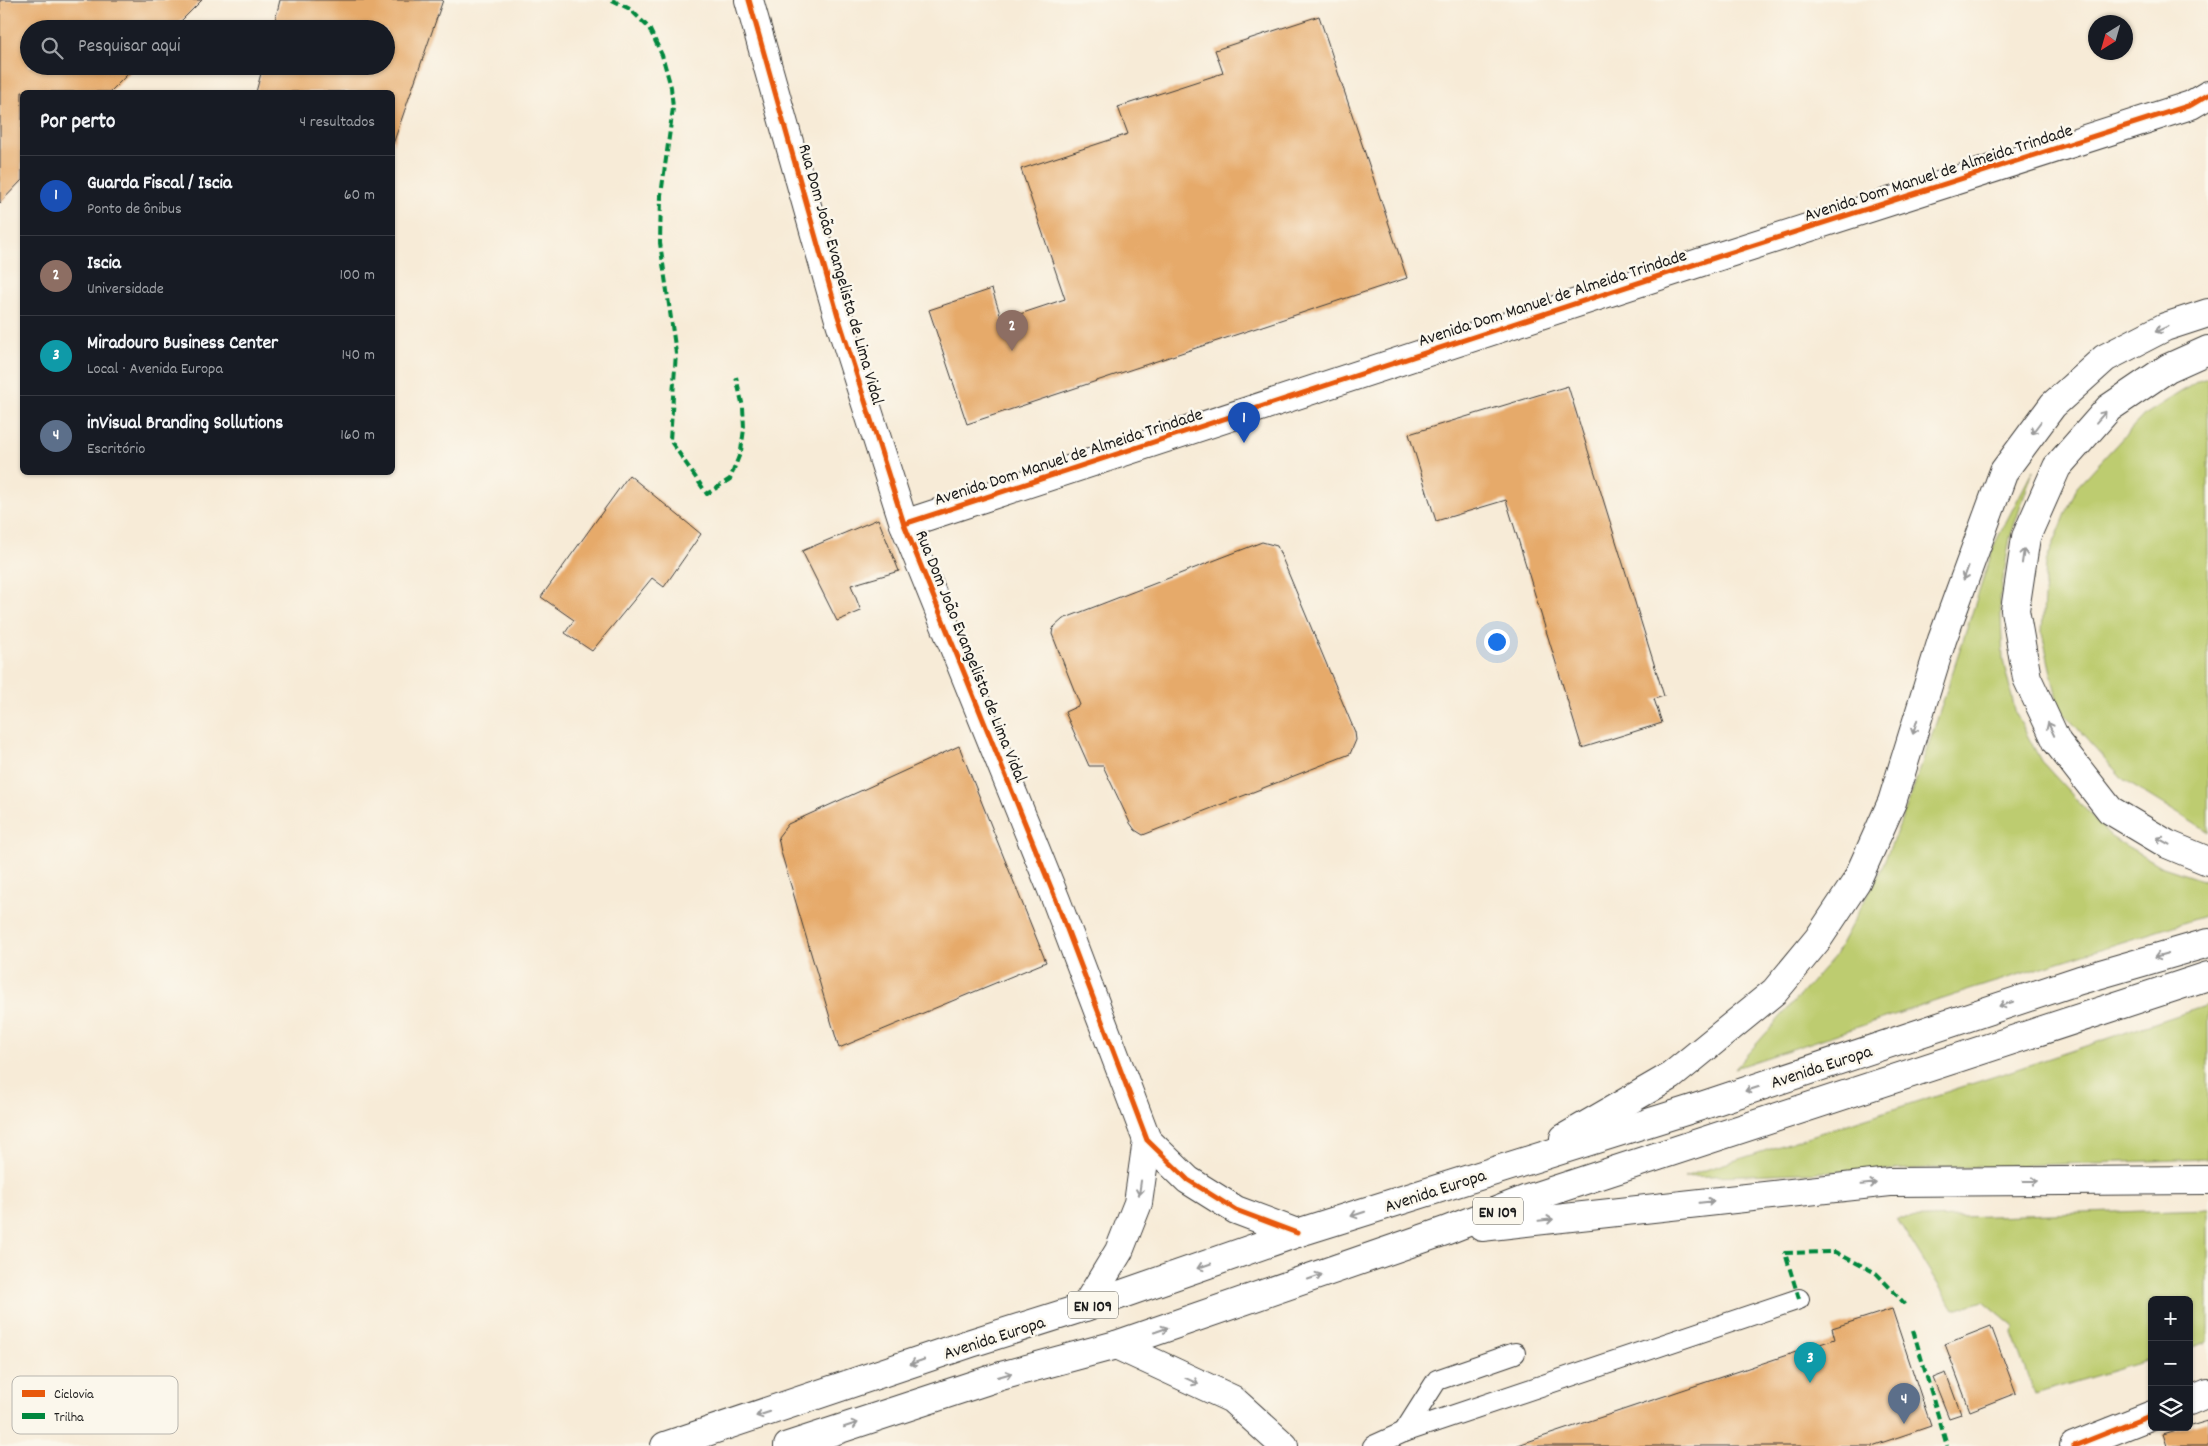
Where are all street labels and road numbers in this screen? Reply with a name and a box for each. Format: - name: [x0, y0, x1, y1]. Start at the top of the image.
- street label: Avenida Dom Manuel de Almeida Trindade: [1801, 119, 2076, 230]
- street label: Rua Dom João Evangelista de Lima Vidal: [790, 141, 889, 409]
- street label: Avenida Dom Manuel de Almeida Trindade: [1415, 244, 1690, 355]
- street label: Avenida Dom Manuel de Almeida Trindade: [931, 403, 1206, 514]
- street label: Rua Dom João Evangelista de Lima Vidal: [907, 527, 1032, 788]
- street label: Avenida Europa: [1768, 1040, 1876, 1097]
- street label: Avenida Europa: [1382, 1164, 1490, 1221]
- road number: EN 109: [1473, 1198, 1523, 1224]
- road number: EN 109: [1068, 1292, 1118, 1318]
- street label: Avenida Europa: [941, 1311, 1049, 1368]

